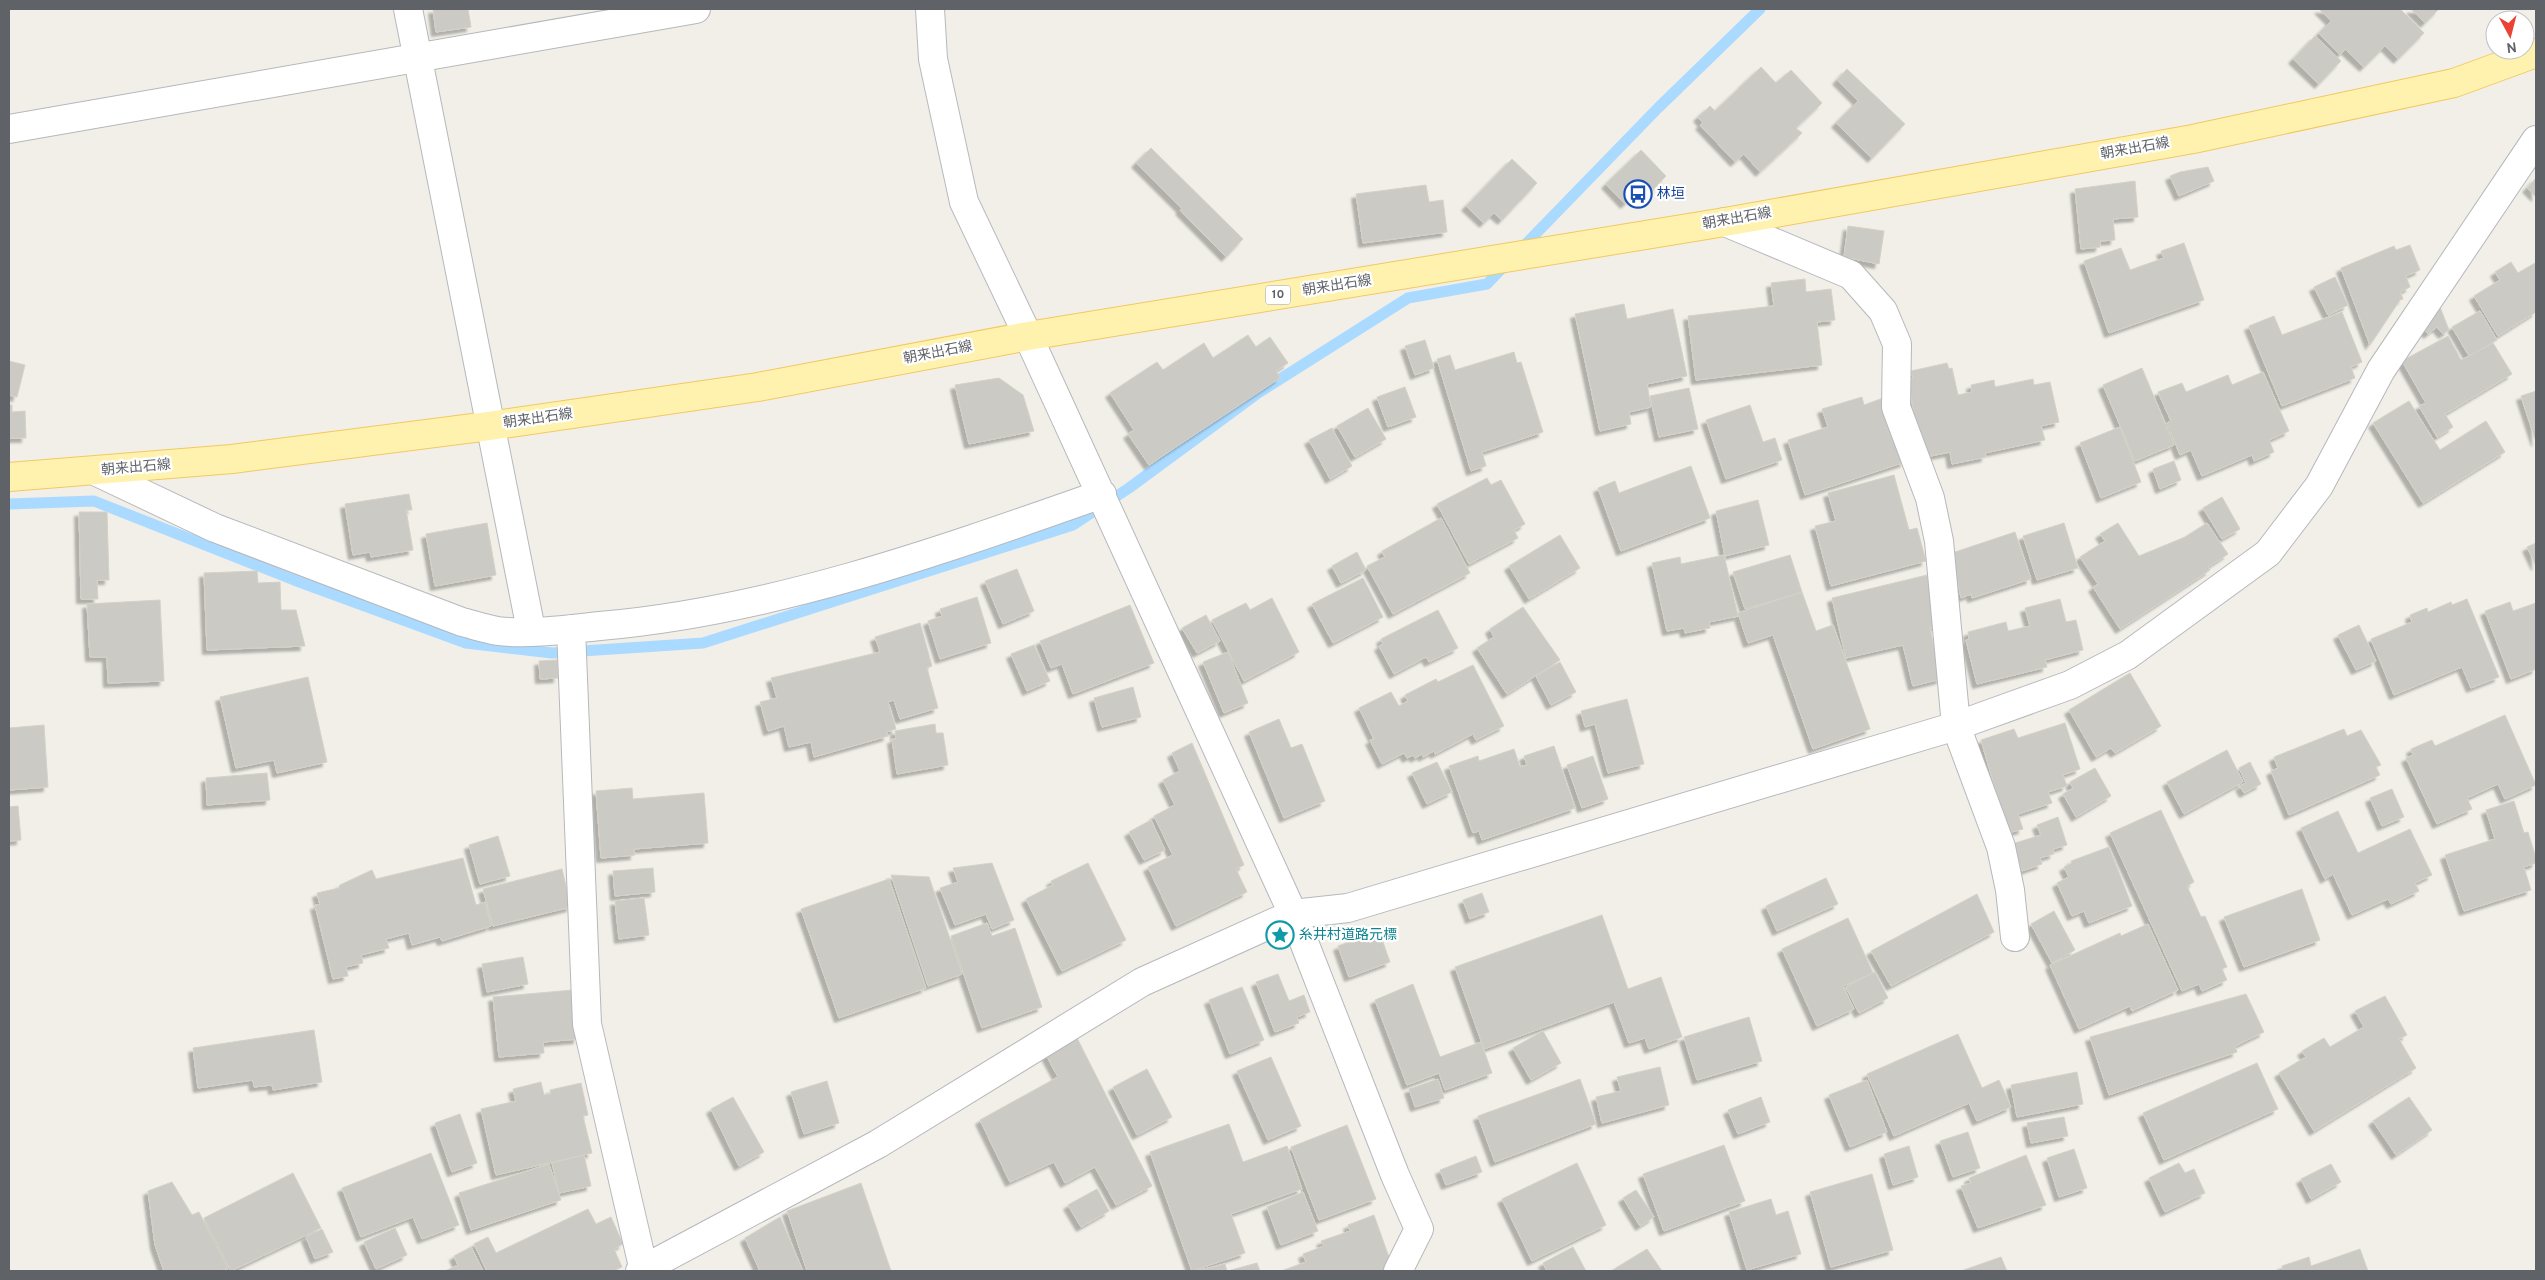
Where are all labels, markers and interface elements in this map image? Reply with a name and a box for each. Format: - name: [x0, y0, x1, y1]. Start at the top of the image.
- north arrow: [2485, 10, 2535, 60]
- text: N: [2505, 37, 2517, 55]
- street label: 朝来出石線: [2099, 135, 2171, 163]
- bus stop icon: 林垣: [1623, 179, 1653, 209]
- place label: 林垣: [1657, 186, 1685, 203]
- street label: 朝来出石線: [1701, 205, 1773, 233]
- street label: 朝来出石線: [1301, 272, 1373, 300]
- road number: 10: [1266, 286, 1290, 304]
- street label: 朝来出石線: [902, 338, 974, 368]
- street label: 朝来出石線: [502, 406, 574, 432]
- street label: 朝来出石線: [100, 456, 172, 480]
- place icon: 糸井村道路元標: [1265, 920, 1295, 950]
- place label: 糸井村道路元標: [1299, 926, 1397, 944]

